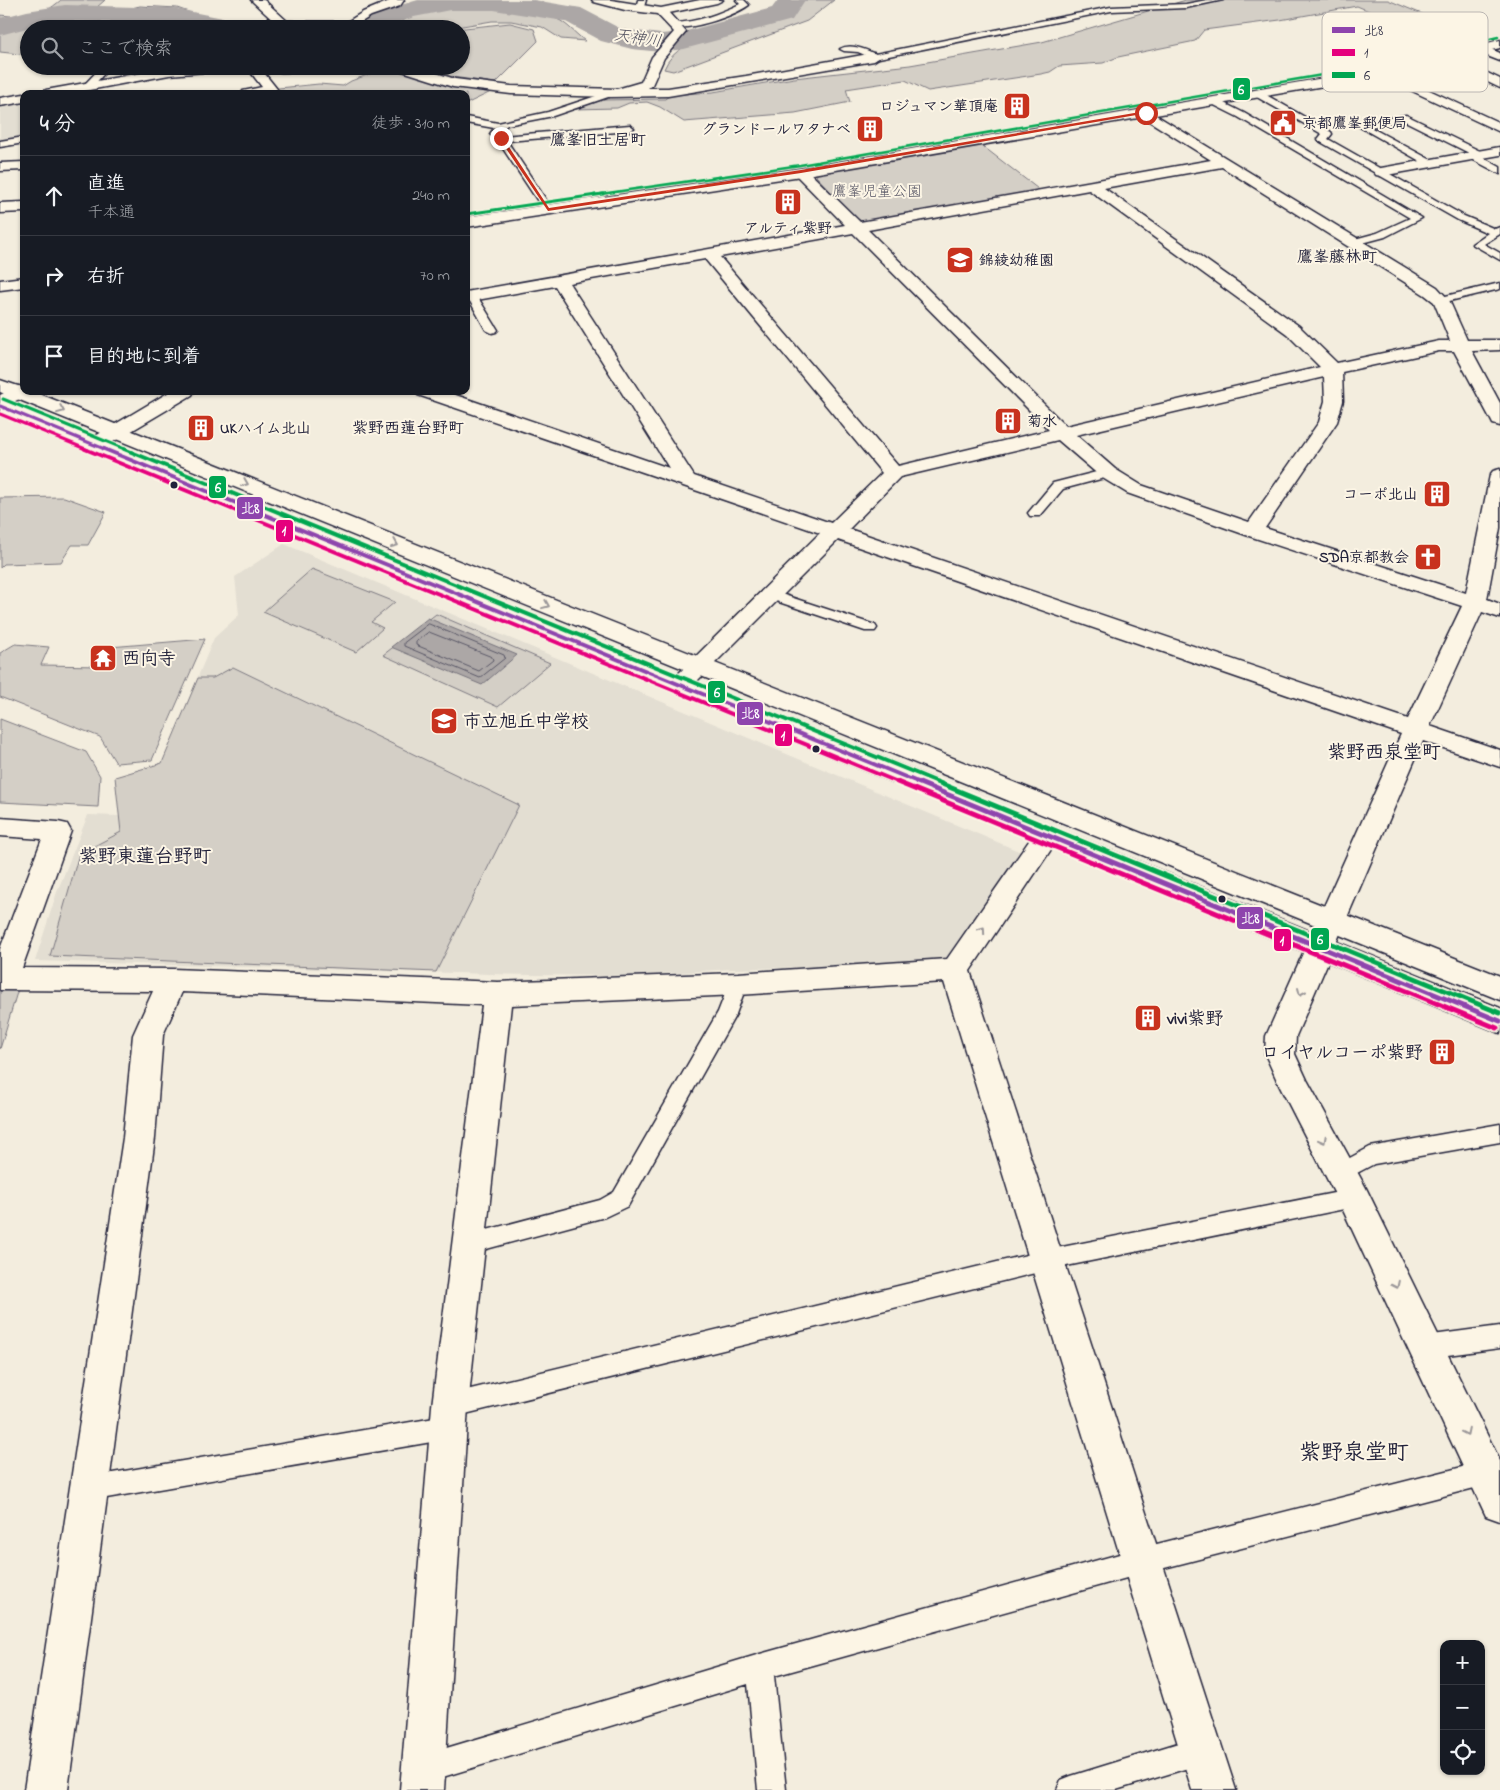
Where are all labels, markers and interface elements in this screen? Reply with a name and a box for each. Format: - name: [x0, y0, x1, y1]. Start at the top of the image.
- legend: [1322, 12, 1488, 92]
- search box: [20, 20, 470, 75]
- text: 北8: [1364, 21, 1383, 42]
- water label: 天神川: [612, 24, 663, 54]
- icon: search: [38, 34, 66, 62]
- text: ここで検索: [78, 36, 173, 63]
- text: 1: [1364, 43, 1369, 64]
- text: 6: [1364, 66, 1370, 87]
- line badge: 6: [1232, 77, 1251, 101]
- text: 6: [1237, 80, 1245, 101]
- building icon: ロジュマン華頂庵: [1002, 91, 1032, 121]
- place label: ロジュマン華頂庵: [879, 96, 998, 118]
- route start: [1135, 102, 1158, 125]
- public building icon: 京都鷹峯郵便局: [1268, 108, 1298, 138]
- text: 4 分: [40, 110, 75, 140]
- text: 徒歩 · 310 m: [372, 112, 450, 136]
- place label: 京都鷹峯郵便局: [1302, 113, 1407, 135]
- building icon: グランドールワタナベ: [855, 114, 885, 144]
- place label: グランドールワタナベ: [702, 119, 851, 141]
- route end: [490, 127, 513, 150]
- district label: 鷹峯旧土居町: [550, 129, 646, 153]
- text: 直進: [87, 171, 125, 198]
- park label: 鷹峯児童公園: [832, 181, 922, 203]
- icon: ahead: [40, 182, 68, 210]
- text: 240 m: [412, 184, 450, 208]
- building icon: アルティ紫野: [773, 187, 803, 217]
- text: 千本通: [87, 201, 135, 225]
- place label: アルティ紫野: [744, 218, 832, 240]
- school or university icon: 錦綾幼稚園: [945, 245, 975, 275]
- district label: 鷹峯藤林町: [1297, 246, 1377, 270]
- place label: 錦綾幼稚園: [979, 250, 1054, 272]
- icon: right: [40, 262, 68, 290]
- text: 右折: [87, 264, 125, 291]
- text: 70 m: [420, 264, 450, 288]
- icon: arrive: [40, 342, 68, 370]
- text: 目的地に到着: [87, 344, 201, 371]
- one-way arrow: [57, 404, 65, 414]
- building icon: 菊水: [993, 406, 1023, 436]
- place label: 菊水: [1027, 411, 1057, 433]
- building icon: UKハイム北山: [186, 413, 216, 443]
- district label: 紫野西蓮台野町: [352, 417, 464, 441]
- place label: UKハイム北山: [220, 418, 311, 440]
- line badge: 6: [208, 475, 227, 499]
- one-way arrow: [240, 477, 249, 488]
- text: 6: [214, 478, 222, 499]
- building icon: コーポ北山: [1422, 479, 1452, 509]
- unlabelled marker: [169, 480, 179, 490]
- place label: コーポ北山: [1343, 484, 1418, 506]
- line badge: 北8: [236, 496, 264, 520]
- text: 北8: [240, 499, 260, 520]
- line badge: 1: [275, 519, 294, 543]
- text: 1: [282, 521, 287, 542]
- one-way arrow: [391, 538, 399, 548]
- church icon: SDA京都教会: [1413, 542, 1443, 572]
- place label: SDA京都教会: [1319, 547, 1409, 569]
- one-way arrow: [541, 598, 550, 609]
- temple icon: 西向寺: [88, 643, 118, 673]
- place label: 西向寺: [122, 647, 176, 673]
- line badge: 6: [707, 680, 726, 704]
- text: 6: [713, 683, 721, 704]
- line badge: 北8: [736, 701, 764, 726]
- text: 北8: [740, 704, 760, 725]
- school or university icon: 市立旭丘中学校: [429, 706, 459, 736]
- place label: 市立旭丘中学校: [463, 710, 589, 736]
- line badge: 1: [774, 723, 793, 747]
- text: 1: [781, 726, 786, 747]
- district label: 紫野西泉堂町: [1327, 740, 1441, 767]
- unlabelled marker: [811, 744, 821, 754]
- district label: 紫野東蓮台野町: [78, 844, 212, 871]
- unlabelled marker: [1217, 894, 1227, 904]
- line badge: 北8: [1236, 906, 1264, 930]
- text: 北8: [1240, 909, 1260, 930]
- one-way arrow: [976, 926, 985, 936]
- line badge: 6: [1310, 927, 1330, 951]
- line badge: 1: [1273, 928, 1292, 952]
- text: 6: [1316, 930, 1324, 951]
- text: 1: [1280, 931, 1285, 952]
- one-way arrow: [1296, 987, 1307, 996]
- building icon: vivi紫野: [1133, 1003, 1163, 1033]
- place label: vivi紫野: [1166, 1007, 1223, 1033]
- building icon: ロイヤルコーポ紫野: [1427, 1037, 1457, 1067]
- place label: ロイヤルコーポ紫野: [1261, 1041, 1423, 1067]
- one-way arrow: [1317, 1135, 1327, 1144]
- one-way arrow: [1390, 1280, 1400, 1289]
- one-way arrow: [1460, 1427, 1470, 1436]
- district label: 紫野泉堂町: [1299, 1438, 1409, 1470]
- map controls: [1440, 1640, 1485, 1775]
- button: +: [1440, 1640, 1485, 1685]
- button: −: [1440, 1685, 1485, 1730]
- button: locate: [1440, 1730, 1485, 1775]

